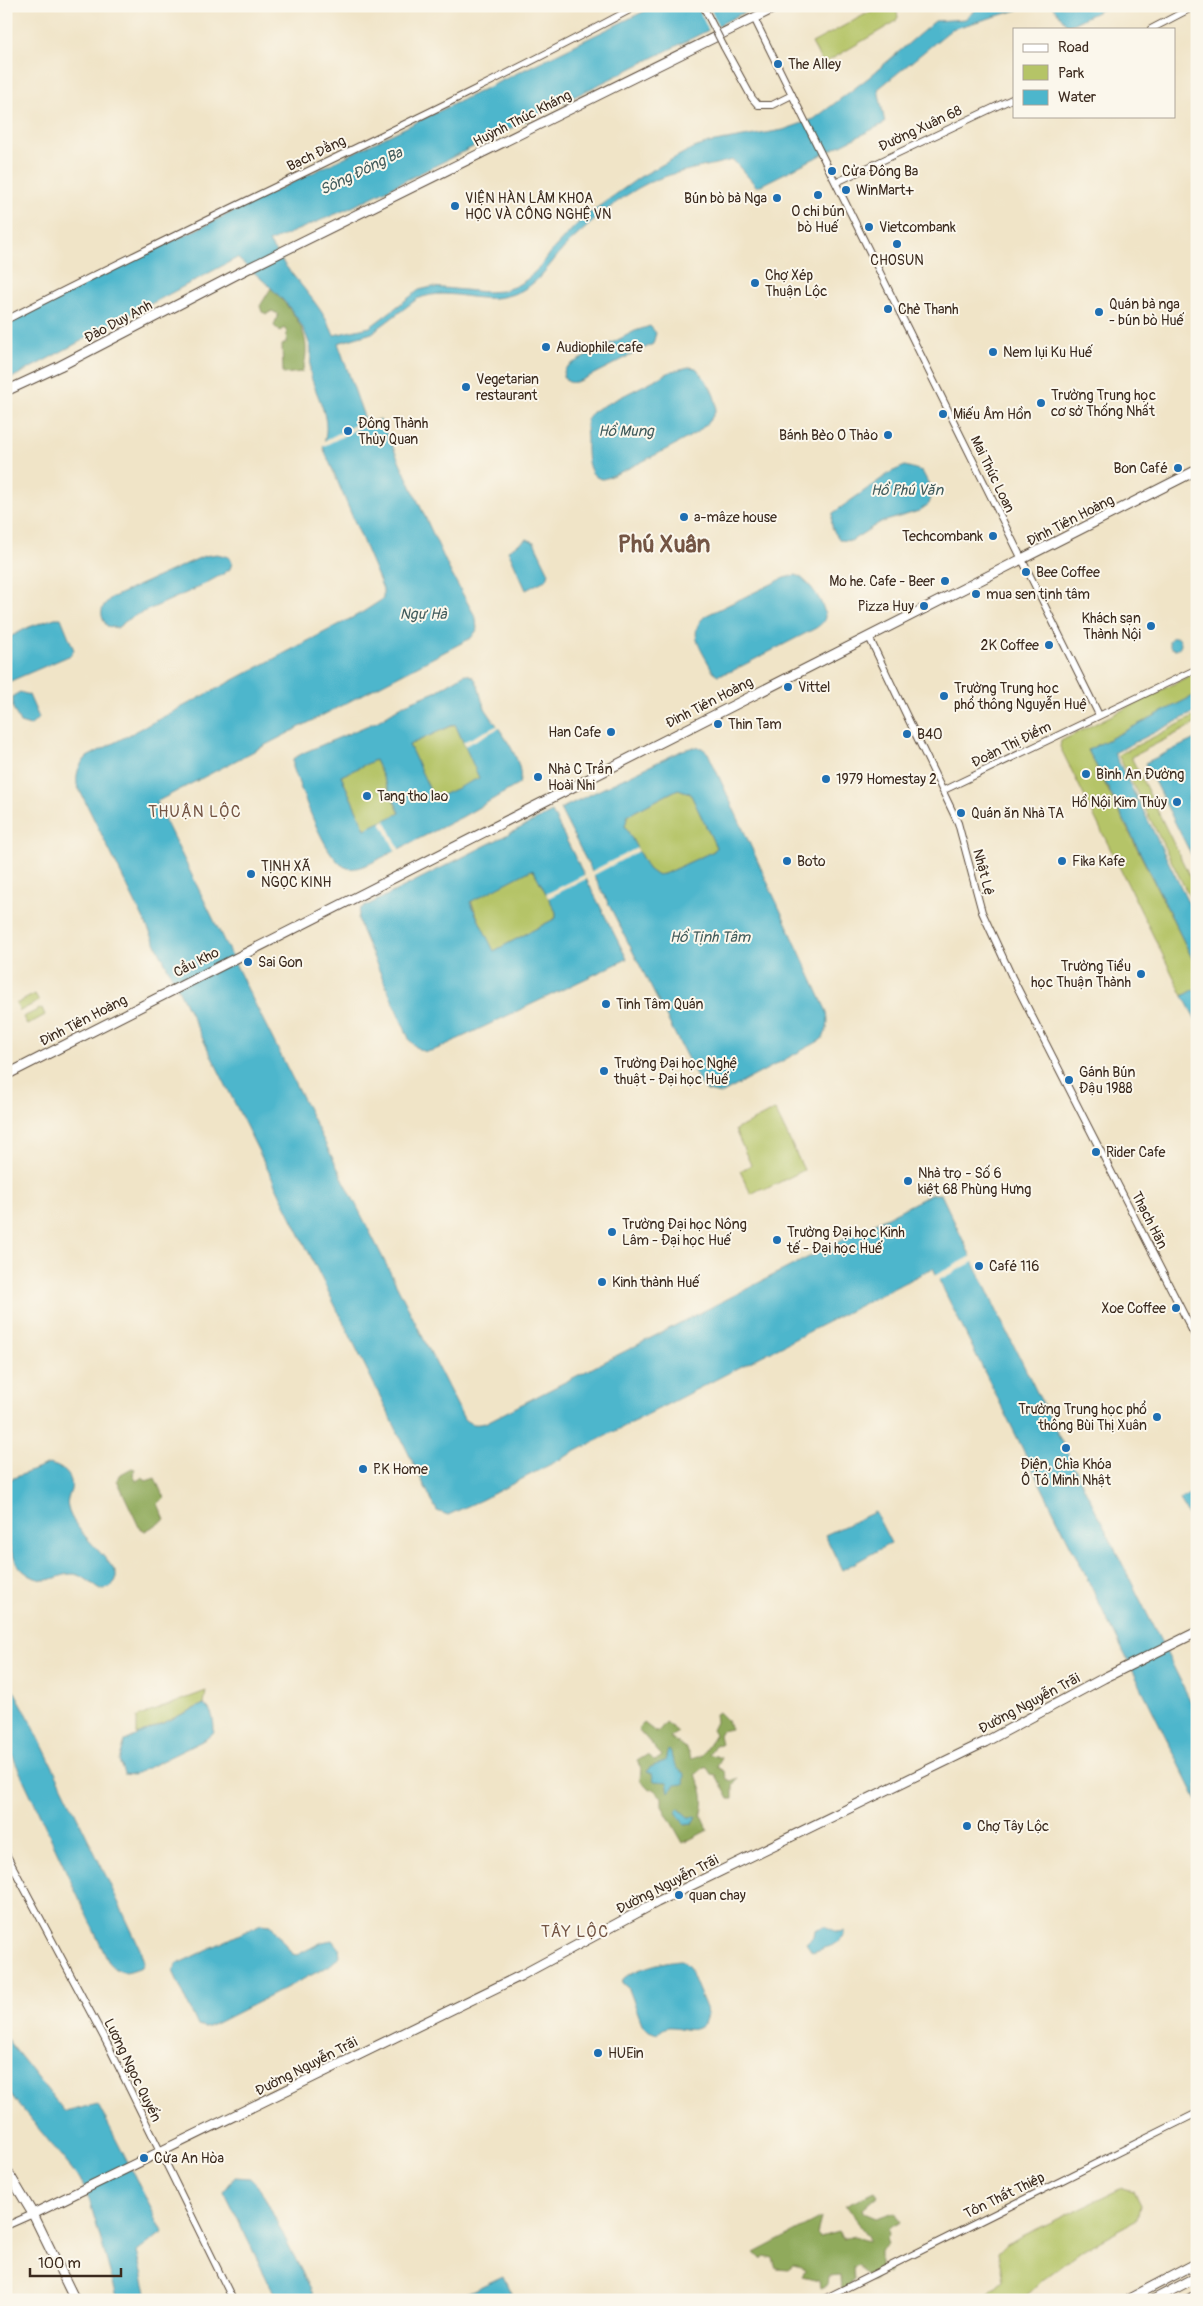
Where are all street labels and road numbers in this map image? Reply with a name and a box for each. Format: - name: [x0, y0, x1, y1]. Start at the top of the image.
- street label: Huỳnh Thúc Kháng: [470, 86, 574, 150]
- street label: Đường Xuân 68: [876, 102, 965, 155]
- street label: Bạch Đằng: [284, 131, 348, 175]
- street label: Đào Duy Anh: [81, 296, 155, 346]
- street label: Mai Thúc Loan: [967, 433, 1018, 515]
- street label: Đinh Tiên Hoàng: [1024, 491, 1117, 550]
- street label: Đinh Tiên Hoàng: [663, 673, 756, 732]
- street label: Đoàn Thị Điểm: [969, 718, 1054, 771]
- street label: Nhật Lệ: [969, 847, 998, 897]
- street label: Cầu Kho: [170, 942, 222, 981]
- street label: Đinh Tiên Hoàng: [37, 991, 130, 1050]
- street label: Thạch Hãn: [1128, 1189, 1171, 1252]
- street label: Đường Nguyễn Trãi: [975, 1668, 1083, 1737]
- street label: Đường Nguyễn Trãi: [613, 1850, 722, 1918]
- street label: Lương Ngọc Quyến: [100, 2016, 165, 2125]
- street label: Đường Nguyễn Trãi: [252, 2032, 361, 2100]
- street label: Tôn Thất Thiệp: [961, 2168, 1048, 2222]

